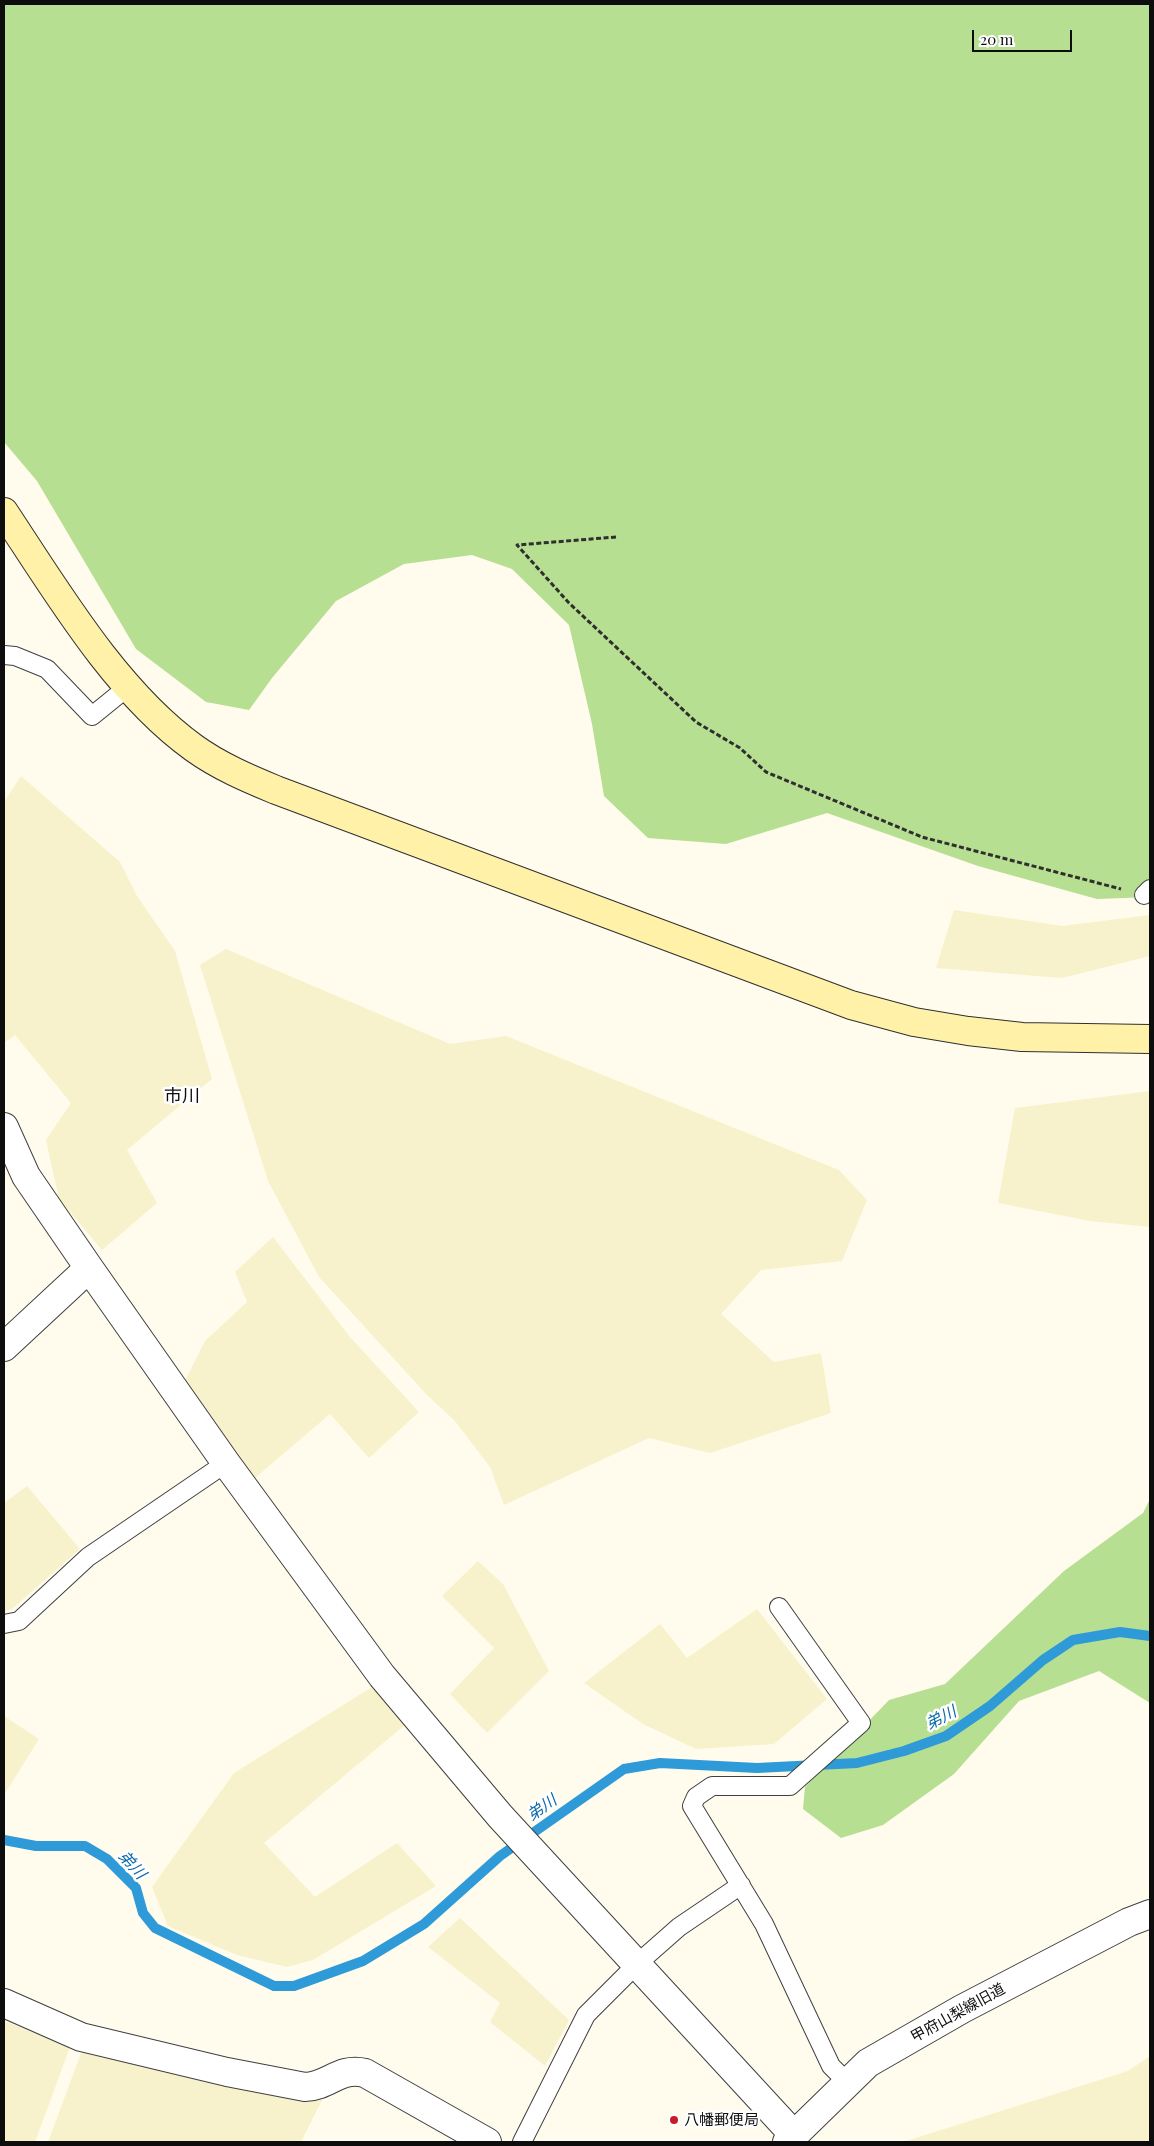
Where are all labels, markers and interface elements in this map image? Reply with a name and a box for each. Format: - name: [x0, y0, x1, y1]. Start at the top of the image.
- scale bar: [974, 20, 1074, 52]
- text: 20 m: [980, 29, 1013, 49]
- district label: 市川: [164, 1085, 200, 1107]
- water label: 弟川: [922, 1702, 960, 1734]
- water label: 弟川: [523, 1791, 561, 1825]
- water label: 弟川: [114, 1847, 150, 1883]
- street label: 甲府山梨線旧道: [908, 1980, 1008, 2046]
- place label: 八幡郵便局: [684, 2111, 759, 2129]
- marker: 八幡郵便局: [668, 2114, 680, 2126]

